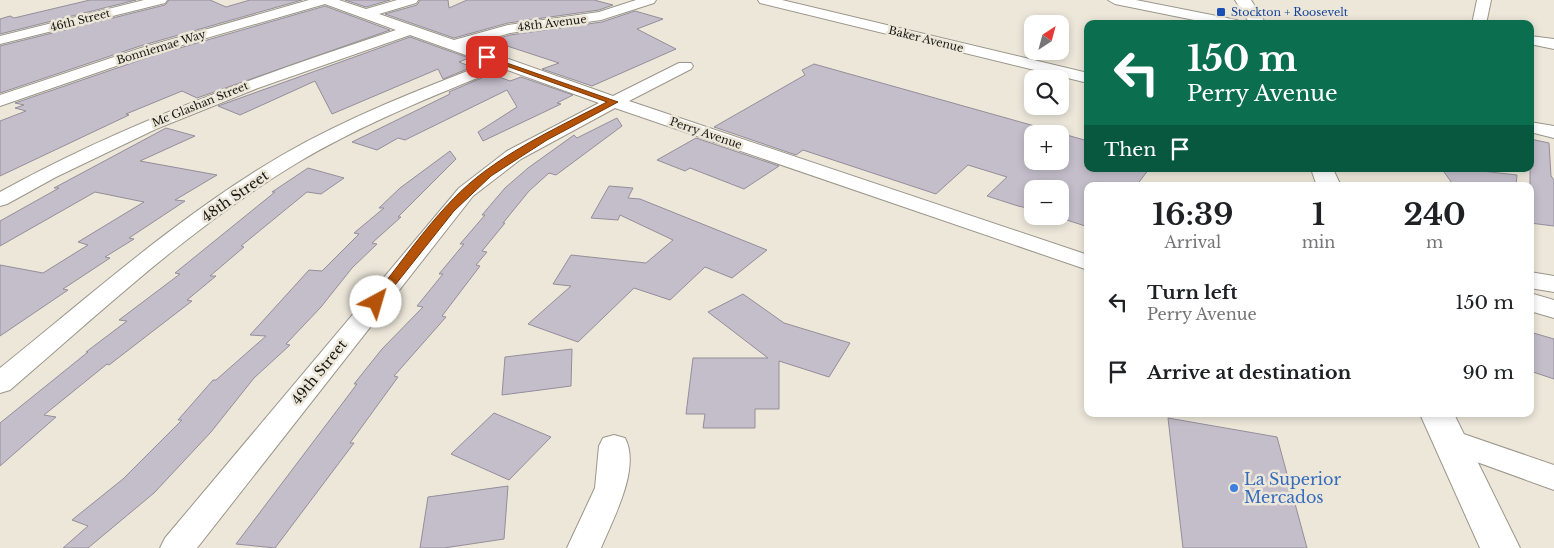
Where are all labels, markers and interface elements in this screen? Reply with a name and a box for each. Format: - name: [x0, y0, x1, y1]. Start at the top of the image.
- place label: Stockton + Roosevelt: [1231, 5, 1349, 19]
- street label: 46th Street: [48, 6, 112, 34]
- marker: Stockton + Roosevelt: [1215, 6, 1227, 18]
- street label: 48th Avenue: [517, 12, 587, 34]
- north arrow: [1024, 15, 1069, 60]
- map controls: [1024, 15, 1069, 225]
- street label: Baker Avenue: [887, 23, 965, 55]
- street label: Bonniemae Way: [115, 27, 207, 67]
- pin: [466, 36, 508, 78]
- text: 150 m: [1187, 37, 1298, 80]
- icon: left: [1104, 40, 1169, 105]
- icon: arrive: [473, 43, 501, 71]
- button: search: [1024, 70, 1069, 115]
- street label: Mc Glashan Street: [150, 78, 251, 130]
- text: Perry Avenue: [1187, 80, 1338, 107]
- street label: Perry Avenue: [668, 114, 744, 152]
- button: +: [1024, 125, 1069, 170]
- icon: arrive: [1166, 135, 1194, 163]
- text: Then: [1104, 138, 1156, 161]
- street label: 48th Street: [198, 166, 273, 226]
- button: −: [1024, 180, 1069, 225]
- text: 16:39: [1152, 196, 1233, 233]
- text: 1: [1312, 196, 1325, 233]
- text: 240: [1404, 196, 1466, 233]
- text: Arrival: [1165, 232, 1221, 252]
- text: min: [1302, 232, 1335, 252]
- text: m: [1426, 232, 1443, 252]
- position arrow: [349, 275, 401, 327]
- text: Turn left: [1147, 281, 1238, 304]
- icon: left: [1104, 288, 1132, 316]
- text: 150 m: [1455, 291, 1514, 314]
- text: Perry Avenue: [1147, 304, 1257, 324]
- street label: 49th Street: [287, 335, 351, 408]
- icon: arrive: [1104, 358, 1132, 386]
- text: Arrive at destination: [1147, 361, 1351, 384]
- text: 90 m: [1462, 361, 1514, 384]
- place label: La Superior Mercados: [1244, 469, 1342, 507]
- marker: La Superior Mercados: [1228, 482, 1240, 494]

